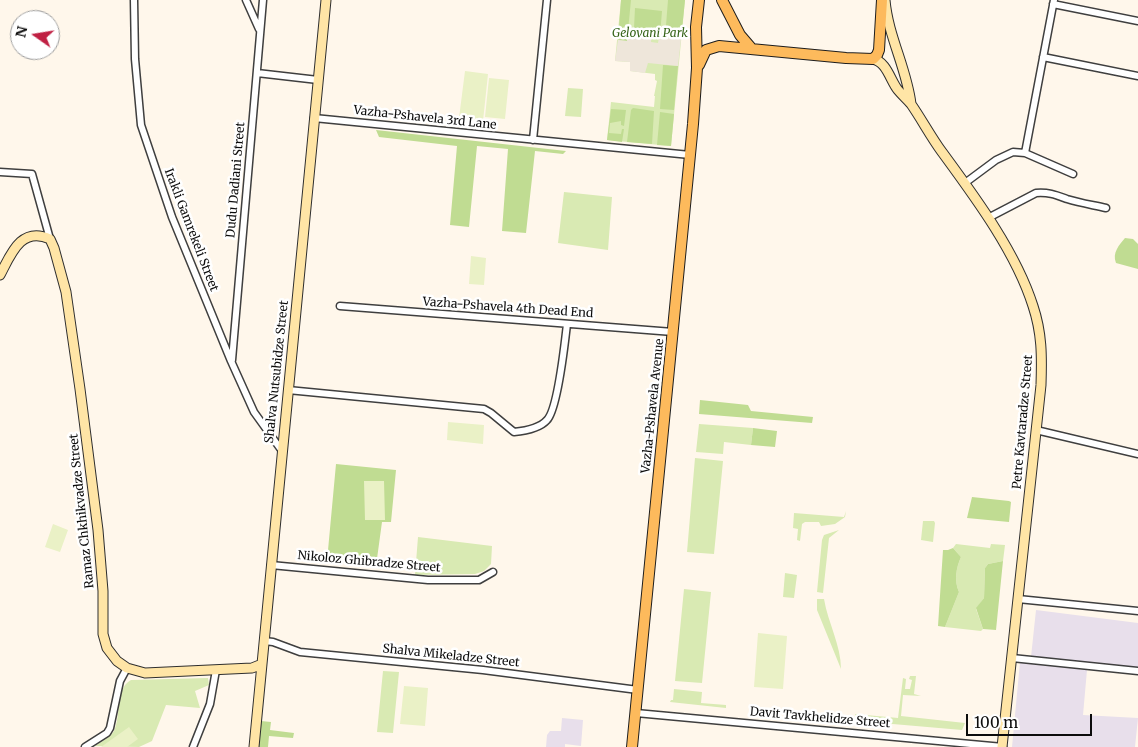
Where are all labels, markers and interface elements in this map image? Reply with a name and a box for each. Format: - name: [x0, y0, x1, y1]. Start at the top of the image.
- north arrow: [10, 10, 60, 60]
- text: N: [11, 24, 31, 39]
- park label: Gelovani Park: [612, 27, 688, 41]
- street label: Vazha-Pshavela 3rd Lane: [353, 103, 497, 133]
- street label: Dudu Dadiani Street: [224, 121, 248, 239]
- street label: Irakli Gamrekeli Street: [161, 166, 221, 294]
- street label: Vazha-Pshavela 4th Dead End: [422, 295, 594, 321]
- street label: Shalva Nutsubidze Street: [262, 300, 292, 444]
- street label: Vazha-Pshavela Avenue: [639, 338, 667, 474]
- street label: Petre Kavtaradze Street: [1010, 354, 1036, 490]
- street label: Ramaz Chkhikvadze Street: [67, 433, 97, 589]
- street label: Nikoloz Ghibradze Street: [297, 549, 441, 575]
- street label: Shalva Mikeladze Street: [382, 642, 520, 670]
- scale bar: [968, 704, 1094, 736]
- street label: Davit Tavkhelidze Street: [749, 705, 891, 731]
- text: 100 m: [974, 713, 1018, 732]

